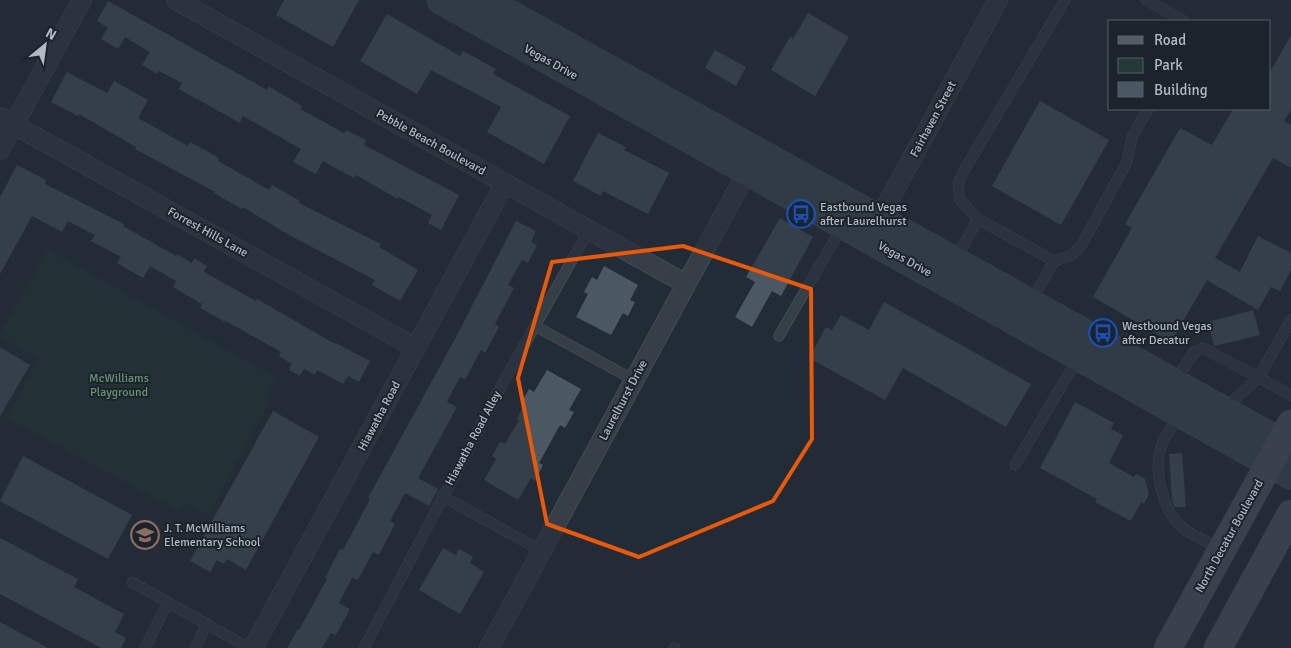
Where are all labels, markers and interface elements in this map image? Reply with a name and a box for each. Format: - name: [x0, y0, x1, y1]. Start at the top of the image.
- north arrow: [20, 20, 70, 70]
- legend: [1108, 20, 1271, 110]
- text: N: [43, 24, 59, 44]
- text: Road: [1154, 31, 1186, 49]
- street label: Vegas Drive: [521, 41, 580, 83]
- text: Park: [1154, 56, 1183, 74]
- street label: Fairhaven Street: [907, 79, 960, 160]
- text: Building: [1154, 81, 1208, 99]
- street label: Pebble Beach Boulevard: [373, 106, 488, 179]
- bus stop icon: Eastbound Vegas after Laurelhurst: [786, 199, 816, 229]
- place label: Eastbound Vegas after Laurelhurst: [820, 200, 907, 229]
- street label: Forrest Hills Lane: [165, 204, 251, 261]
- street label: Vegas Drive: [875, 238, 934, 280]
- bus stop icon: Westbound Vegas after Decatur: [1088, 318, 1118, 348]
- place label: Westbound Vegas after Decatur: [1122, 319, 1212, 348]
- street label: Laurelhurst Drive: [596, 357, 651, 443]
- park label: McWilliams Playground: [89, 371, 149, 400]
- street label: Hiawatha Road: [355, 379, 404, 454]
- street label: Hiawatha Road Alley: [442, 388, 505, 488]
- street label: North Decatur Boulevard: [1192, 477, 1267, 595]
- school or university icon: J. T. McWilliams Elementary School: [130, 520, 160, 550]
- place label: J. T. McWilliams Elementary School: [164, 521, 261, 550]

